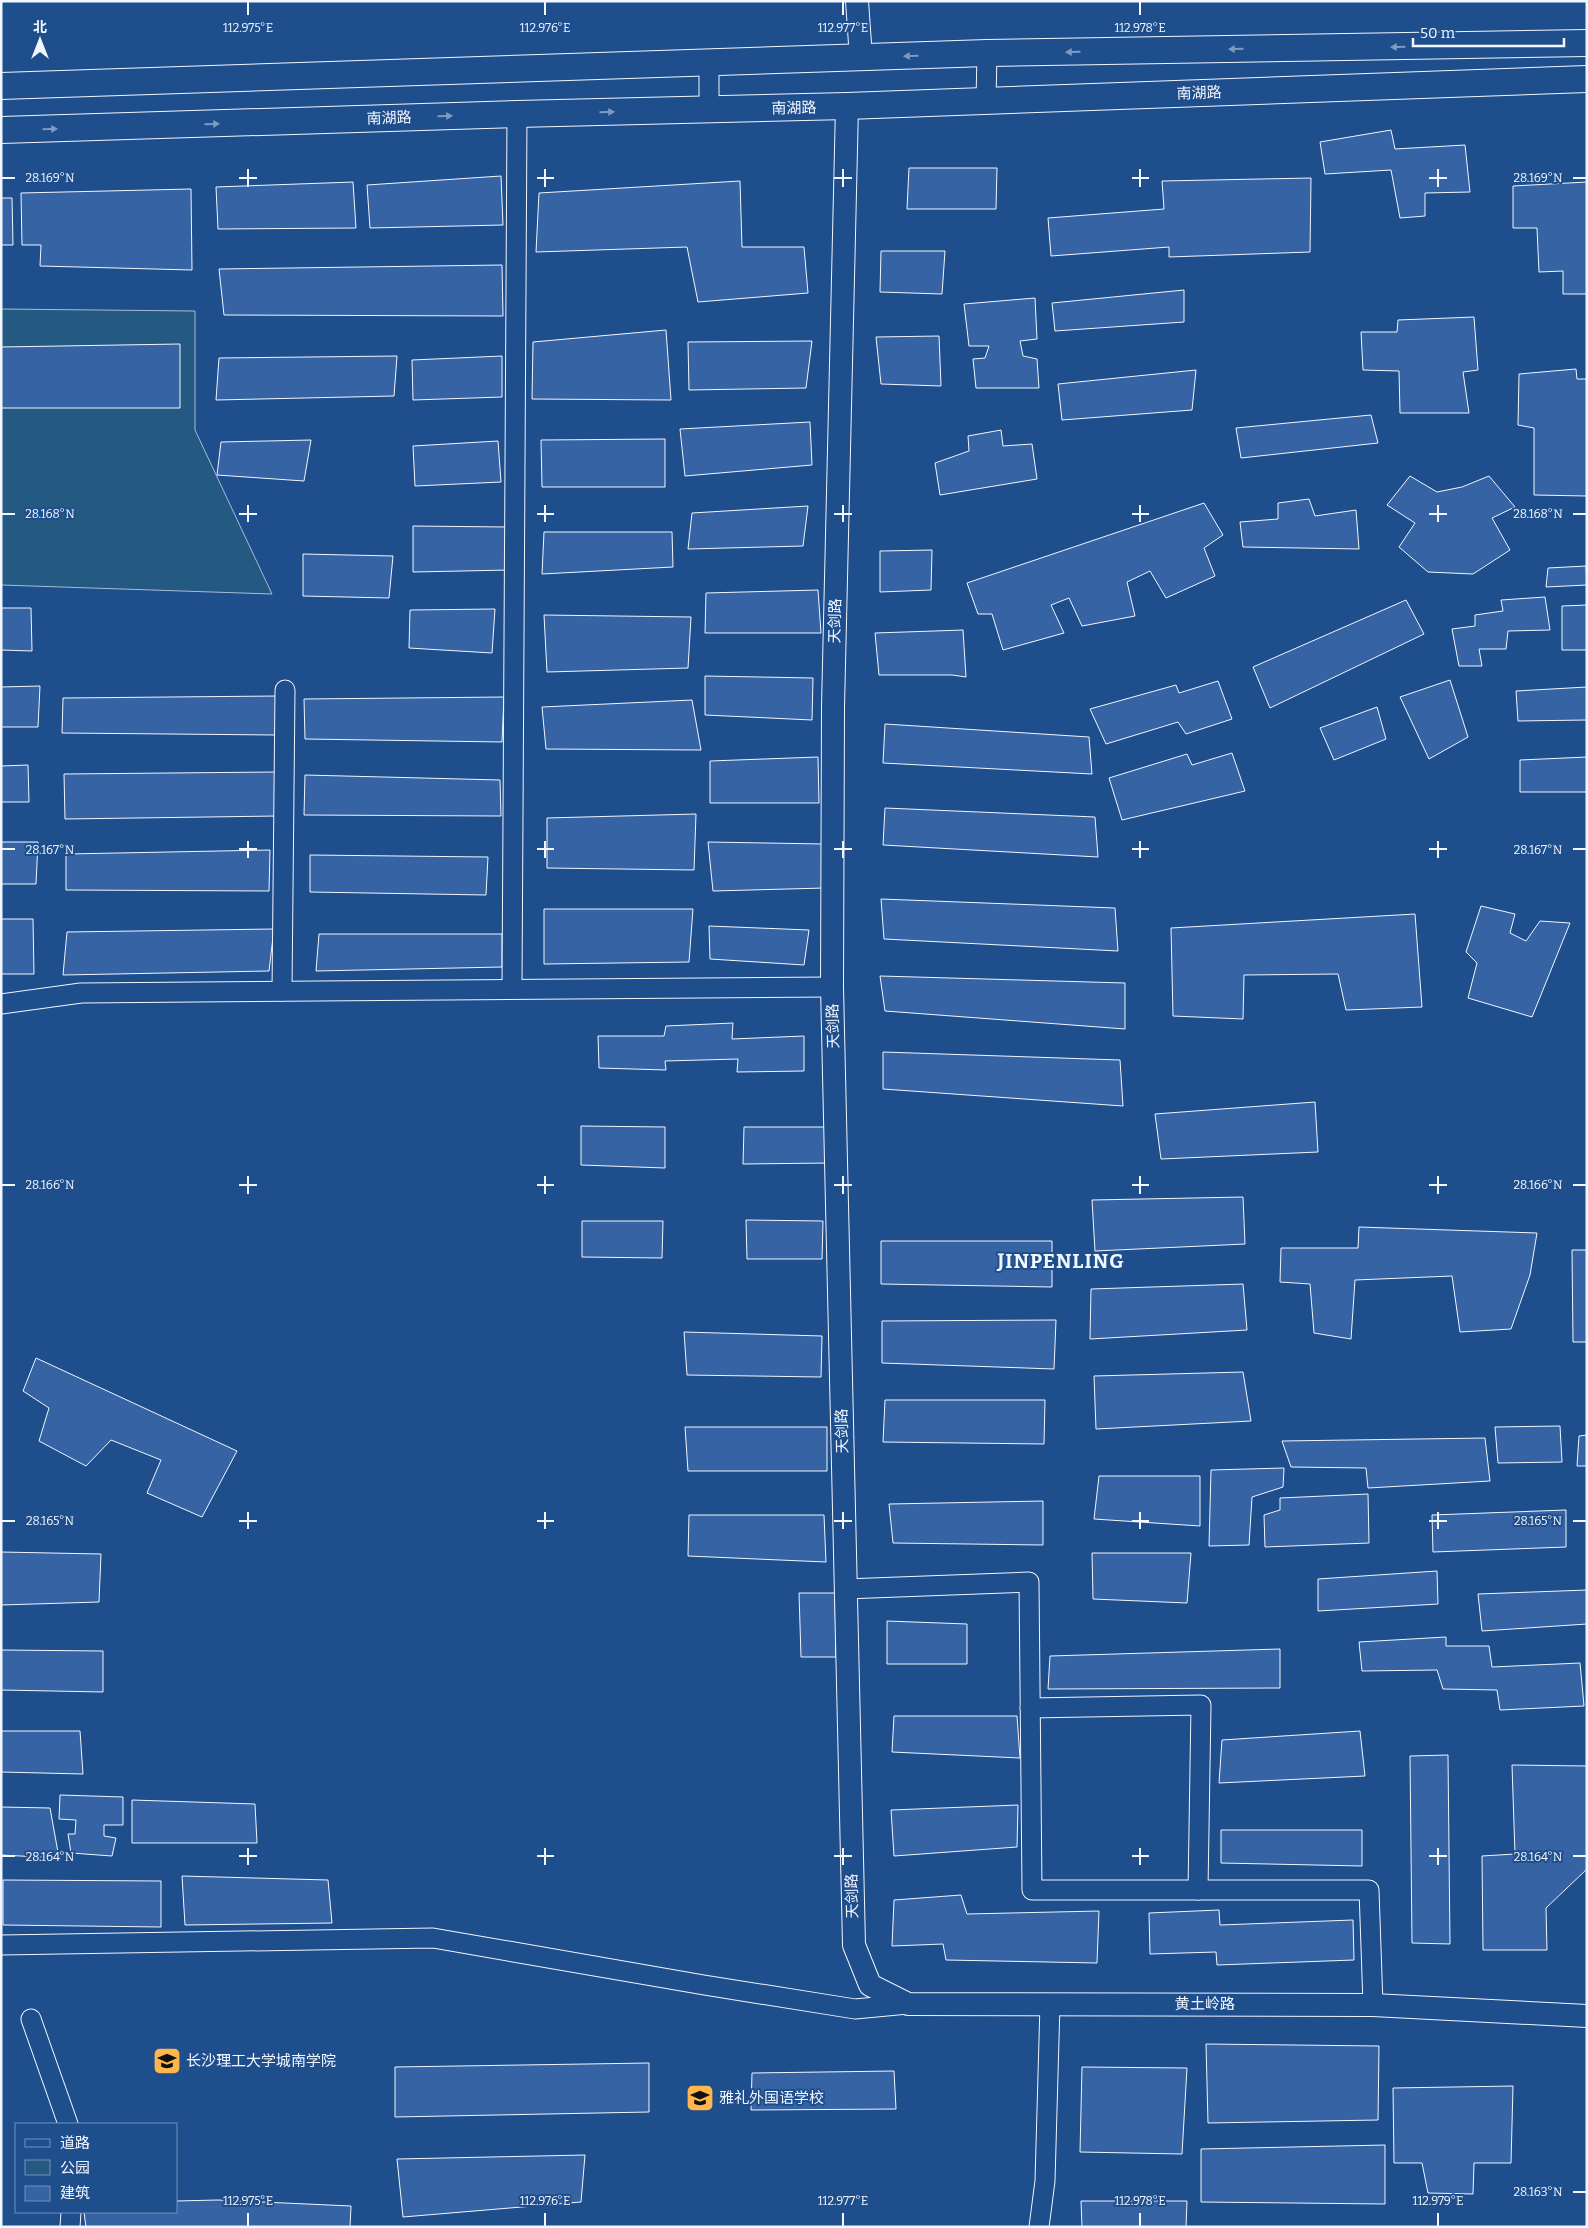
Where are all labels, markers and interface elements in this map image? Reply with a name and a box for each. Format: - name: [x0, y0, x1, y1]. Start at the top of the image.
- north arrow: [15, 15, 65, 65]
- scale bar: [1413, 15, 1564, 47]
- text: 北: [33, 19, 47, 36]
- text: 112.975°E: [223, 21, 273, 35]
- text: 112.976°E: [520, 21, 570, 35]
- text: 112.977°E: [818, 21, 868, 35]
- text: 112.978°E: [1114, 21, 1166, 35]
- text: 50 m: [1420, 24, 1456, 42]
- one-way arrow: [1390, 43, 1406, 51]
- one-way arrow: [1227, 45, 1243, 53]
- one-way arrow: [1065, 48, 1081, 56]
- one-way arrow: [902, 53, 918, 61]
- street label: 南湖路: [1176, 83, 1222, 103]
- street label: 南湖路: [771, 99, 817, 117]
- one-way arrow: [599, 107, 615, 115]
- street label: 南湖路: [366, 108, 412, 128]
- one-way arrow: [437, 112, 453, 120]
- one-way arrow: [205, 119, 221, 127]
- one-way arrow: [42, 125, 58, 133]
- text: 28.169°N: [26, 171, 75, 185]
- text: 28.169°N: [1514, 171, 1563, 185]
- text: 28.168°N: [25, 507, 75, 521]
- text: 28.168°N: [1513, 507, 1563, 521]
- street label: 天剑路: [826, 598, 844, 644]
- text: 28.167°N: [26, 843, 75, 857]
- text: 28.167°N: [1514, 843, 1563, 857]
- street label: 天剑路: [824, 1003, 842, 1049]
- text: 28.166°N: [26, 1178, 75, 1192]
- text: 28.166°N: [1514, 1178, 1563, 1192]
- district label: JINPENLING: [997, 1249, 1124, 1273]
- street label: 天剑路: [833, 1408, 851, 1454]
- text: 28.165°N: [26, 1514, 75, 1528]
- text: 28.165°N: [1514, 1514, 1563, 1528]
- text: 28.164°N: [26, 1850, 75, 1864]
- text: 28.164°N: [1514, 1850, 1563, 1864]
- street label: 天剑路: [843, 1873, 861, 1919]
- street label: 黄土岭路: [1175, 1995, 1235, 2013]
- school or university icon: 长沙理工大学城南学院: [152, 2046, 182, 2076]
- place label: 长沙理工大学城南学院: [186, 2052, 336, 2070]
- school or university icon: 雅礼外国语学校: [685, 2083, 715, 2113]
- place label: 雅礼外国语学校: [719, 2089, 824, 2107]
- legend: [15, 2123, 178, 2213]
- text: 道路: [60, 2134, 90, 2152]
- text: 公园: [60, 2159, 90, 2177]
- text: 建筑: [60, 2184, 90, 2202]
- text: 28.163°N: [1514, 2185, 1563, 2199]
- text: 112.975°E: [223, 2194, 273, 2208]
- text: 112.976°E: [520, 2194, 570, 2208]
- text: 112.977°E: [818, 2194, 868, 2208]
- text: 112.978°E: [1114, 2194, 1166, 2208]
- text: 112.979°E: [1413, 2194, 1463, 2208]

